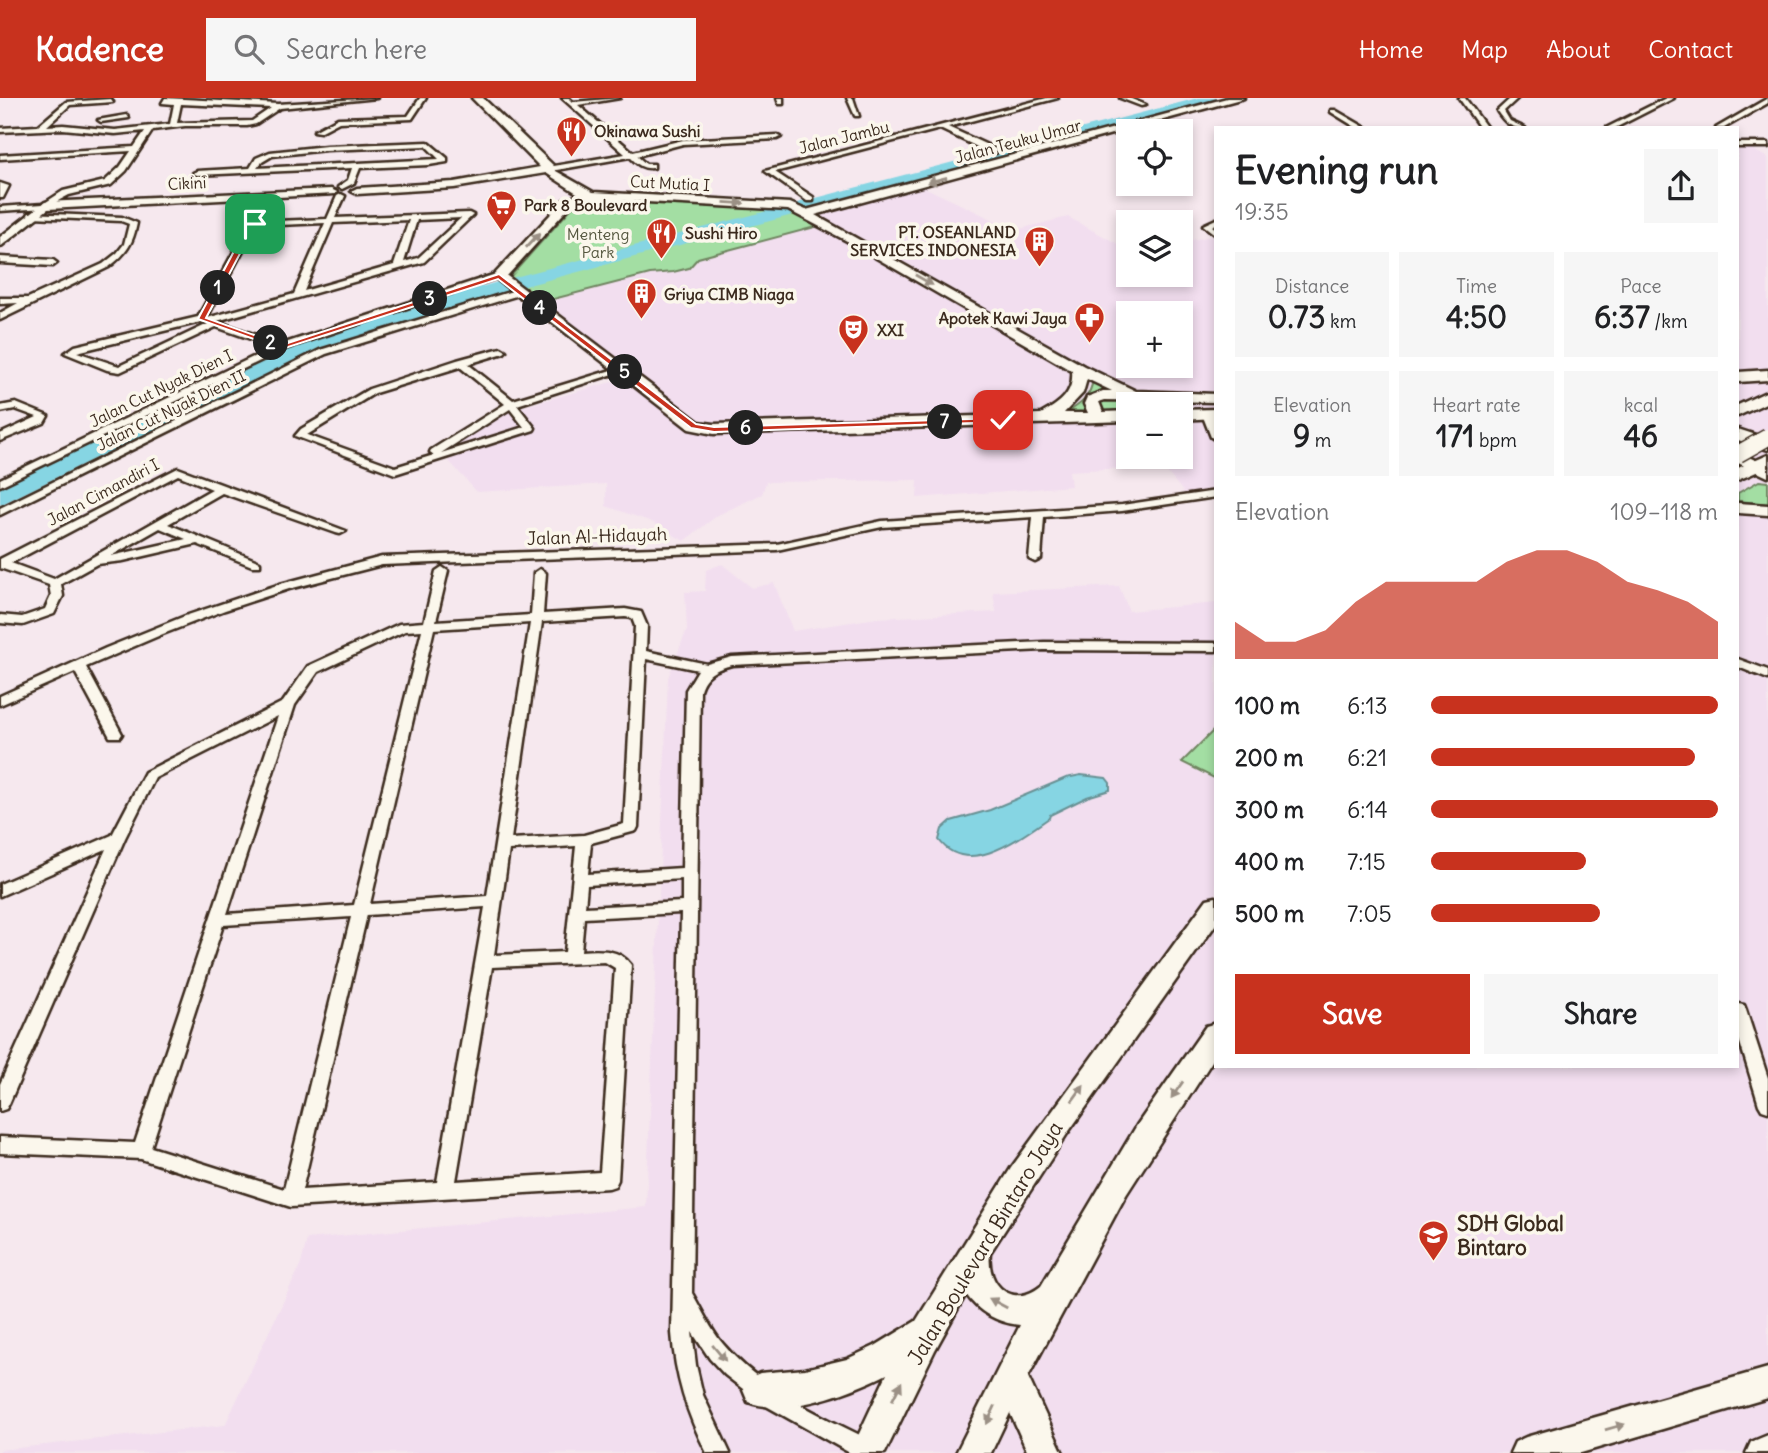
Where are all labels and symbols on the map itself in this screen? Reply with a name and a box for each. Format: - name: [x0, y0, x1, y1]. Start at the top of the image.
- restaurant icon: Okinawa Sushi: [554, 114, 588, 158]
- street label: Jalan Teuku Umar: [953, 114, 1084, 167]
- street label: Jalan Jambu: [797, 116, 891, 158]
- place label: Okinawa Sushi: [594, 121, 700, 141]
- street label: Cut Mutia I: [630, 171, 710, 195]
- street label: Cikini: [167, 172, 207, 194]
- one-way arrow: [926, 175, 948, 186]
- supermarket icon: Park 8 Boulevard: [484, 188, 518, 232]
- pin: [225, 194, 285, 254]
- place label: Park 8 Boulevard: [524, 195, 648, 215]
- one-way arrow: [723, 197, 745, 208]
- restaurant icon: Sushi Hiro: [645, 216, 679, 260]
- place label: PT. OSEANLAND SERVICES INDONESIA: [850, 222, 1016, 260]
- place label: Sushi Hiro: [685, 223, 758, 243]
- park label: Menteng Park: [567, 224, 629, 262]
- building icon: PT. OSEANLAND SERVICES INDONESIA: [1022, 224, 1056, 268]
- one-way arrow: [525, 232, 541, 249]
- pin: 1: [200, 270, 235, 306]
- one-way arrow: [915, 274, 934, 286]
- building icon: Griya CIMB Niaga: [624, 277, 658, 321]
- pin: 3: [412, 282, 448, 316]
- place label: Griya CIMB Niaga: [664, 284, 794, 305]
- pin: 4: [522, 290, 558, 326]
- pharmacy icon: Apotek Kawi Jaya: [1073, 301, 1107, 345]
- place label: Apotek Kawi Jaya: [939, 308, 1067, 329]
- theatre icon: XXI: [837, 313, 871, 357]
- place label: XXI: [877, 320, 904, 340]
- pin: 2: [254, 326, 288, 360]
- street label: Jalan Cut Nyak Dien I: [86, 345, 236, 431]
- pin: 5: [608, 354, 642, 390]
- street label: Jalan Cut Nyak Dien II: [93, 365, 249, 455]
- pin: [973, 390, 1033, 450]
- pin: 7: [928, 404, 962, 440]
- pin: 6: [728, 410, 764, 446]
- street label: Jalan Cimandiri I: [44, 454, 162, 530]
- street label: Jalan Al-Hidayah: [526, 522, 668, 550]
- one-way arrow: [1171, 1080, 1184, 1099]
- one-way arrow: [1071, 1084, 1085, 1102]
- street label: Jalan Boulevard Bintaro Jaya: [902, 1116, 1068, 1370]
- place label: SDH Global Bintaro: [1457, 1210, 1564, 1261]
- school or university icon: SDH Global Bintaro: [1417, 1218, 1451, 1262]
- one-way arrow: [988, 1297, 1007, 1309]
- one-way arrow: [711, 1344, 726, 1362]
- one-way arrow: [891, 1381, 902, 1401]
- one-way arrow: [986, 1405, 997, 1425]
- one-way arrow: [1605, 1422, 1626, 1432]

